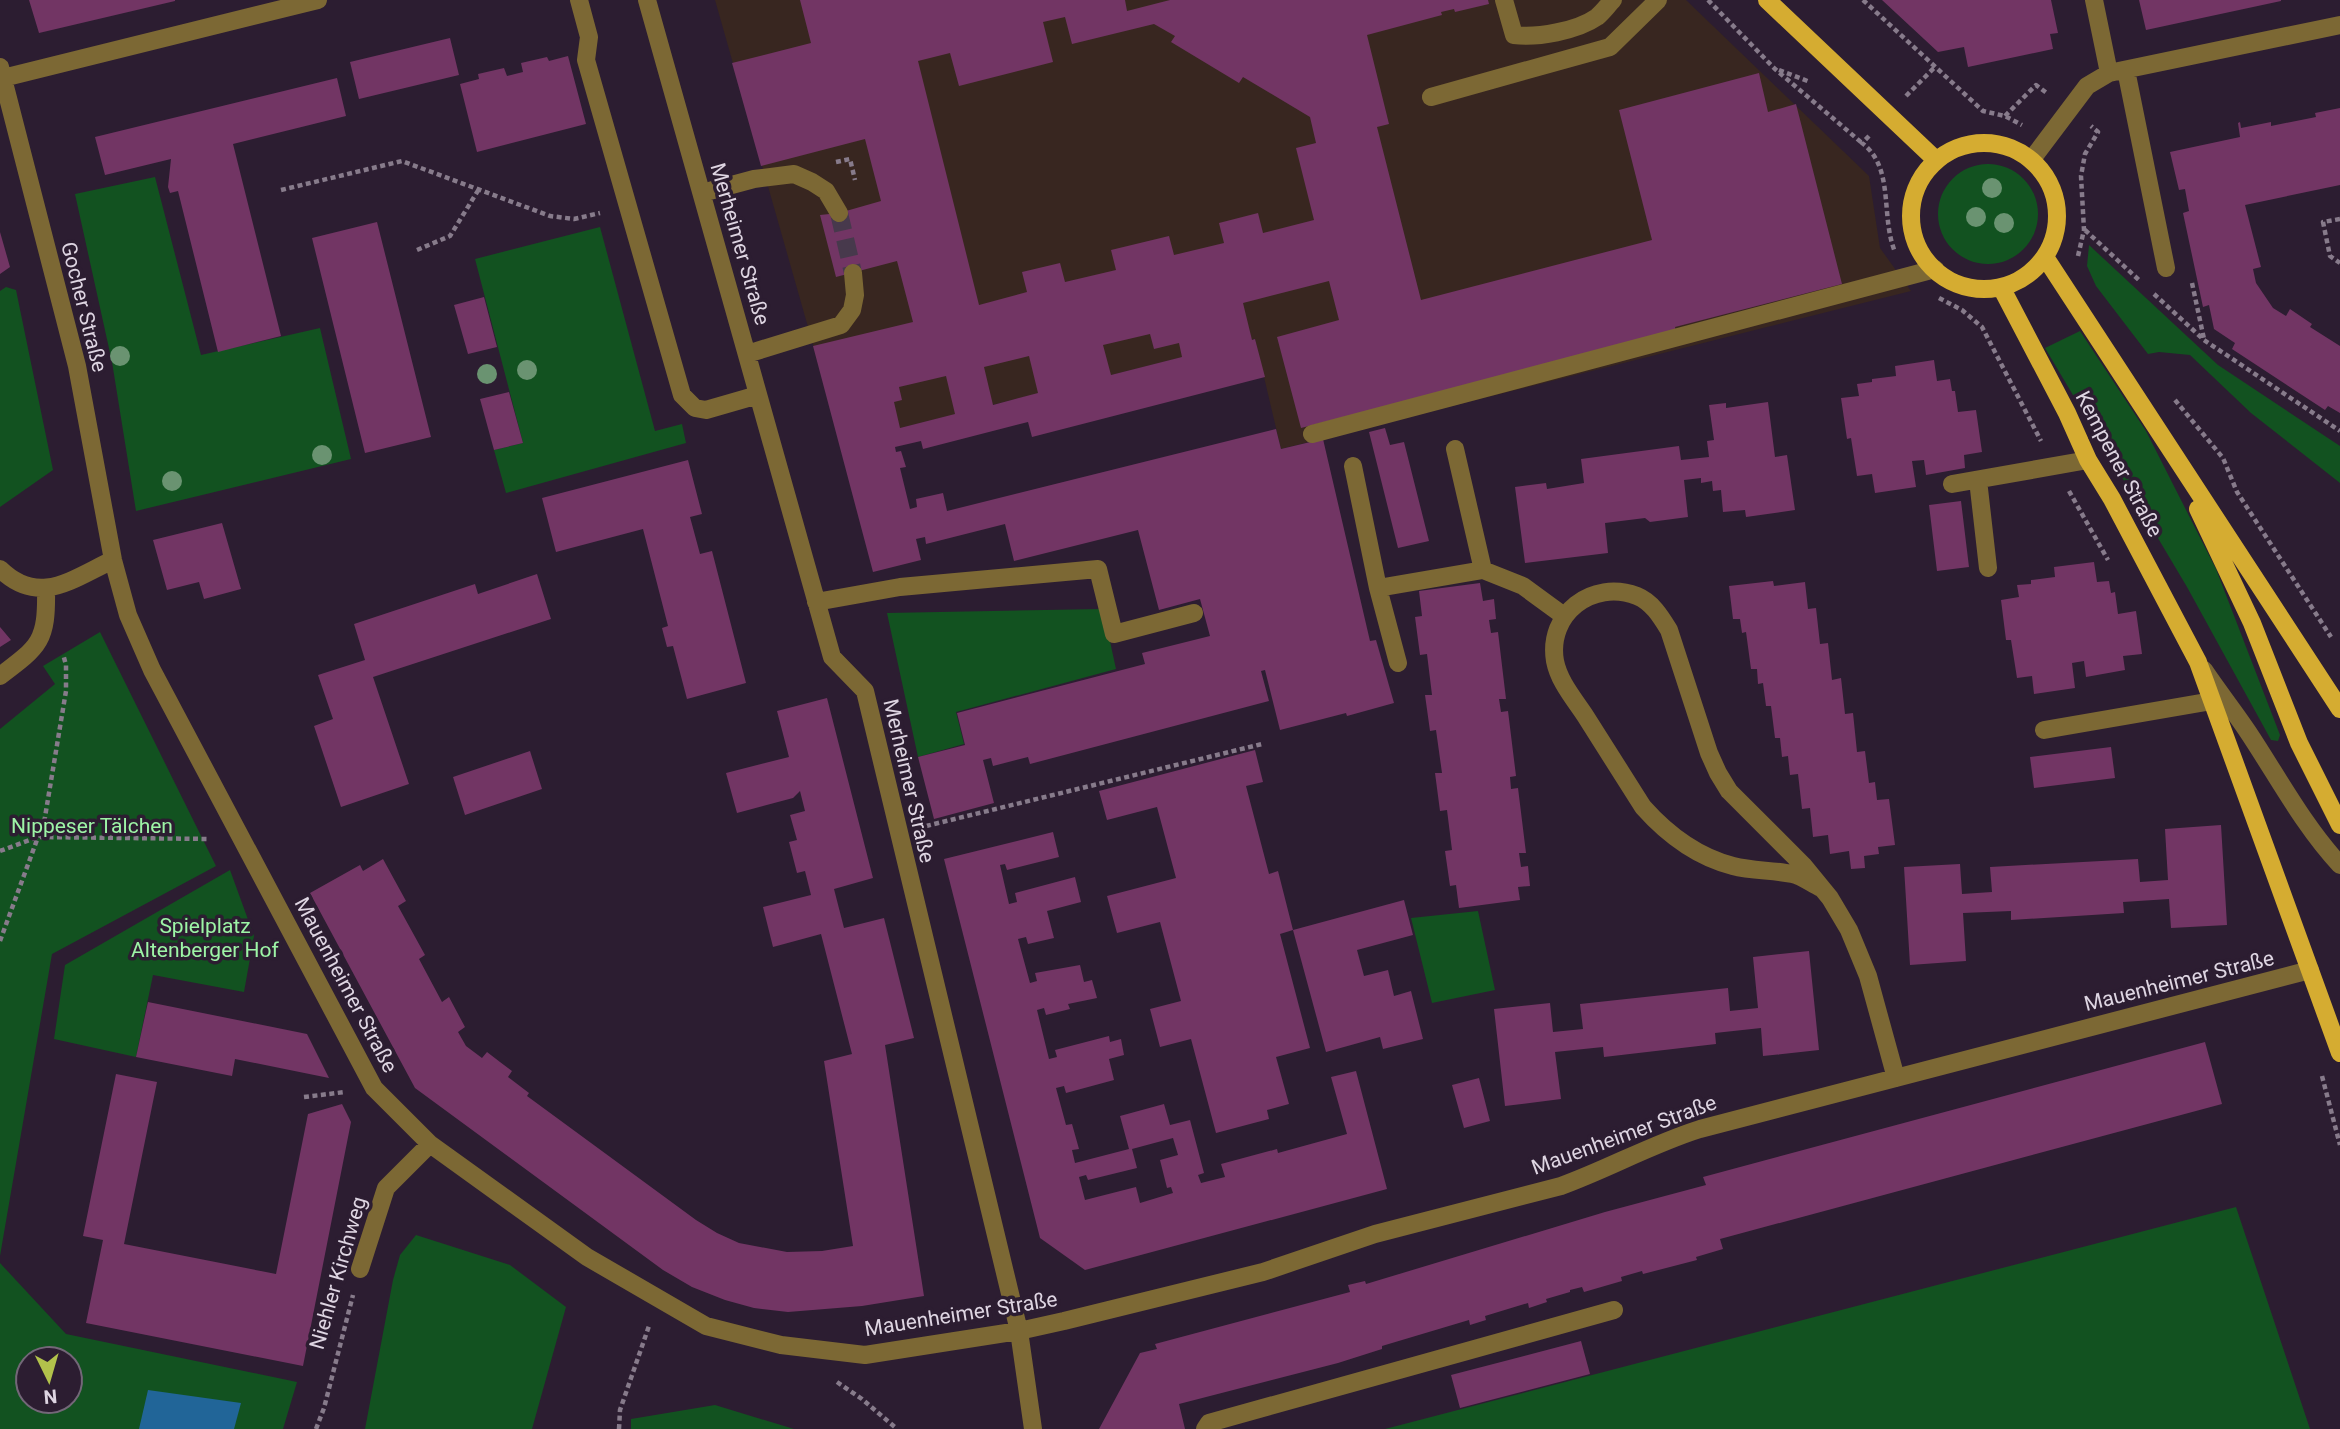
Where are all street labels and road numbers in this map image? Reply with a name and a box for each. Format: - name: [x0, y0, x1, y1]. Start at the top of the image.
- street label: Merheimer Straße: [705, 160, 775, 328]
- street label: Gocher Straße: [56, 239, 112, 375]
- street label: Kempener Straße: [2070, 387, 2168, 541]
- street label: Merheimer Straße: [878, 697, 940, 865]
- street label: Mauenheimer Straße: [290, 893, 402, 1077]
- street label: Mauenheimer Straße: [2082, 946, 2276, 1016]
- street label: Mauenheimer Straße: [1528, 1090, 1720, 1180]
- street label: Niehler Kirchweg: [305, 1194, 371, 1352]
- street label: Mauenheimer Straße: [863, 1287, 1059, 1341]

